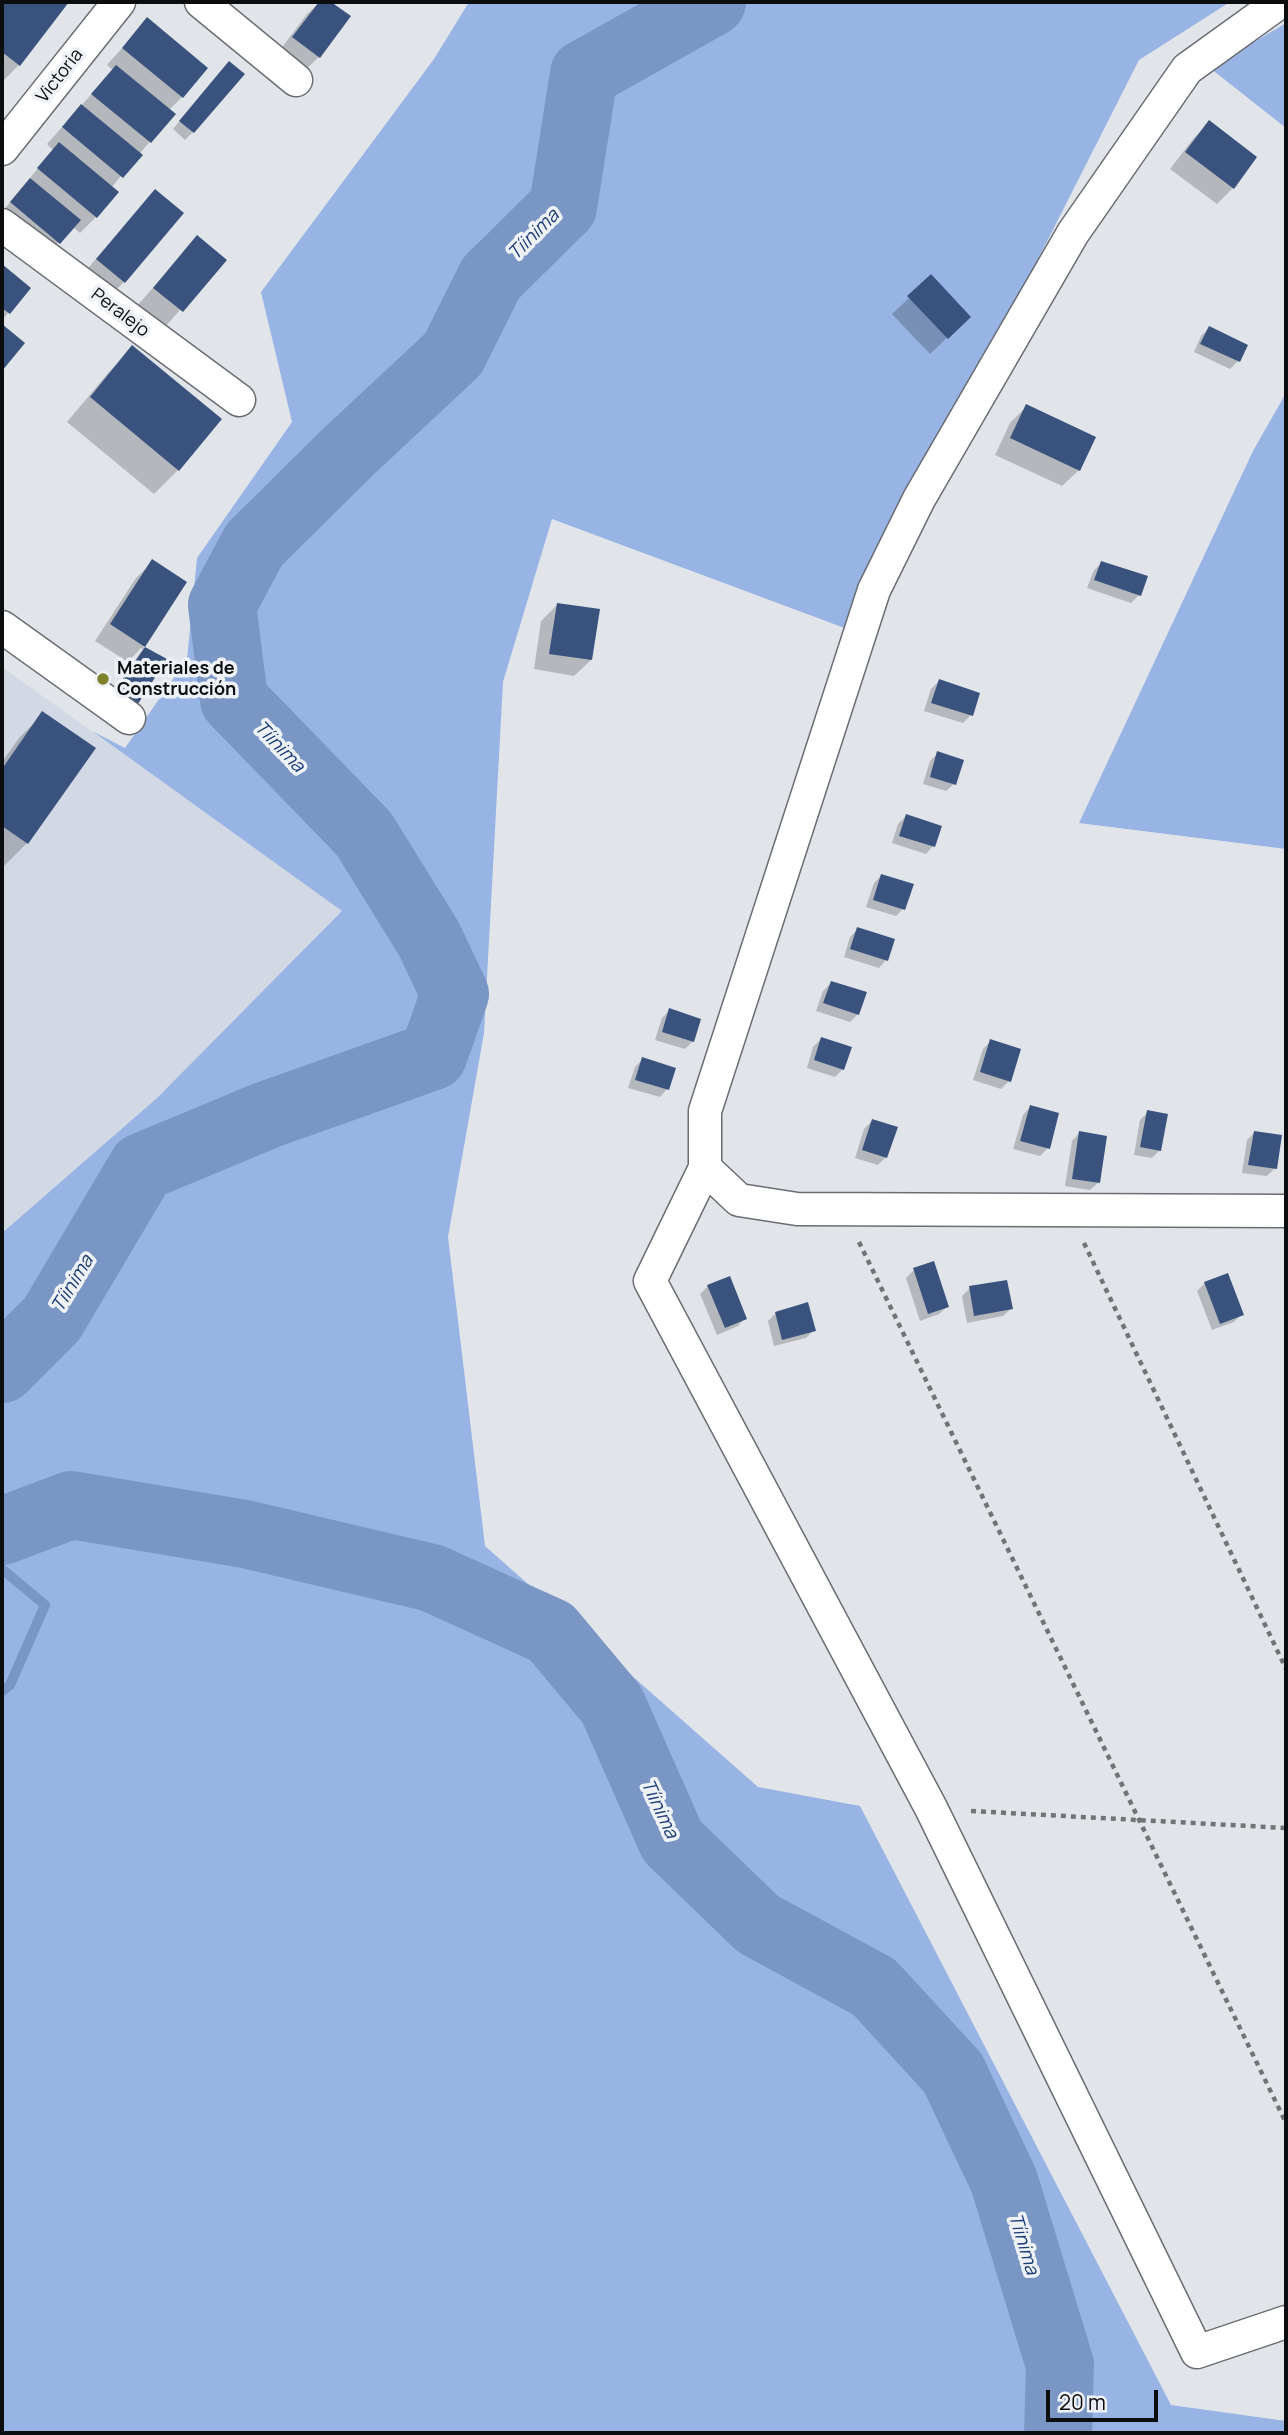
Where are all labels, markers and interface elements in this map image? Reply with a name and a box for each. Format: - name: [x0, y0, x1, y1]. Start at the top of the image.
- street label: Victoria: [32, 45, 88, 107]
- water label: Tíinima: [504, 205, 564, 265]
- street label: Peralejo: [87, 284, 153, 342]
- place label: Materiales de Construcción: [117, 658, 236, 700]
- marker: Materiales de Construcción: [95, 671, 111, 687]
- water label: Tíinima: [249, 717, 309, 777]
- water label: Tíinima: [47, 1251, 99, 1317]
- water label: Tíinima: [635, 1776, 683, 1842]
- water label: Tíinima: [1003, 2211, 1043, 2277]
- scale bar: [1050, 2376, 1162, 2420]
- text: 20 m: [1059, 2388, 1106, 2416]

